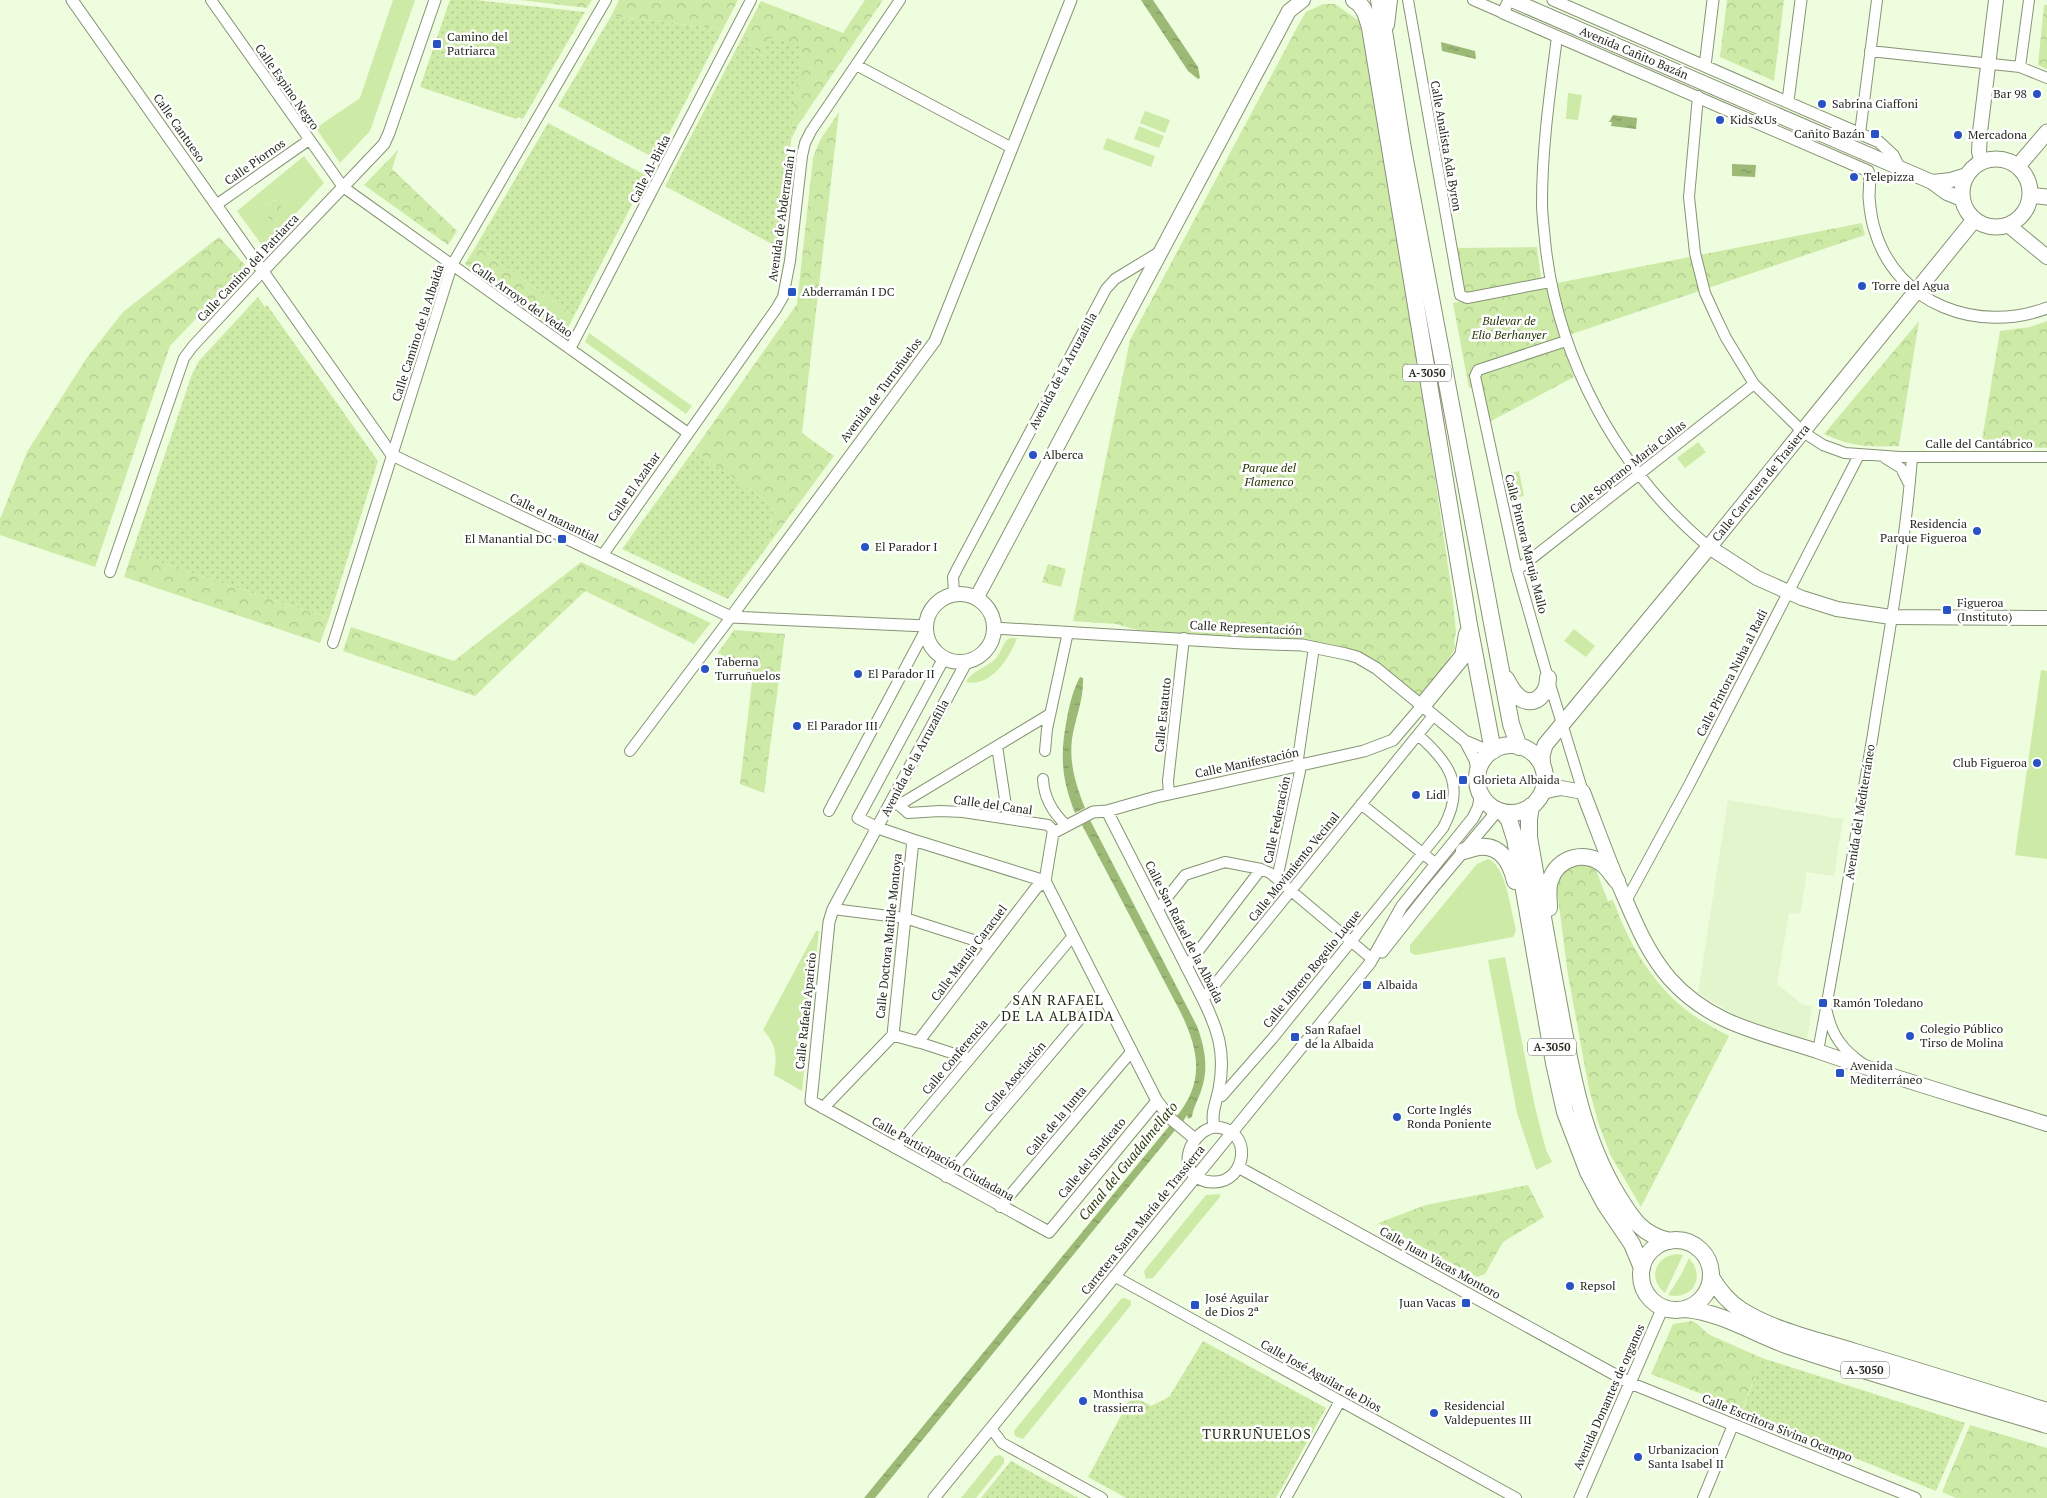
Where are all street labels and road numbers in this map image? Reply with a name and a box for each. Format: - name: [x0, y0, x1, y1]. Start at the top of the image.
- street label: Avenida Cañito Bazán: [1578, 23, 1691, 82]
- street label: Calle Espino Negro: [252, 41, 323, 133]
- street label: Calle Analista Ada Byron: [1428, 79, 1465, 212]
- street label: Calle Cantueso: [150, 91, 209, 165]
- street label: Calle Al-Birka: [626, 132, 673, 205]
- street label: Calle Piornos: [221, 135, 288, 188]
- street label: Avenida de Abderramán I: [765, 147, 798, 283]
- street label: Calle Camino del Patriarca: [194, 211, 301, 325]
- street label: Calle Arroyo del Vedao: [469, 259, 576, 340]
- street label: Calle Camino de la Albaida: [388, 262, 447, 403]
- street label: Avenida de la Arruzafilla: [1025, 310, 1100, 432]
- street label: Avenida de Turruñuelos: [836, 335, 925, 445]
- road number: A-3050: [1403, 364, 1451, 382]
- street label: Calle Soprano María Callas: [1567, 417, 1689, 517]
- street label: Calle Carretera de Trasierra: [1709, 421, 1813, 544]
- street label: Calle del Cantábrico: [1925, 436, 2033, 451]
- street label: Calle El Azahar: [604, 449, 663, 524]
- street label: Calle Pintora Maruja Mallo: [1502, 473, 1551, 616]
- street label: Calle el manantial: [507, 490, 601, 546]
- street label: Calle Pintora Nuha al Radi: [1693, 606, 1770, 739]
- street label: Calle Representación: [1189, 617, 1303, 638]
- street label: Calle Estatuto: [1151, 676, 1174, 753]
- street label: Avenida de la Arruzafilla: [877, 697, 952, 819]
- street label: Avenida del Mediterráneo: [1841, 743, 1878, 881]
- street label: Calle Manifestación: [1194, 744, 1300, 781]
- street label: Calle Federación: [1260, 775, 1293, 865]
- street label: Calle del Canal: [953, 792, 1034, 818]
- street label: Calle Movimiento Vecinal: [1245, 809, 1343, 924]
- street label: Calle Doctora Matilde Montoya: [872, 852, 905, 1019]
- street label: Calle San Rafael de la Albaida: [1142, 858, 1227, 1005]
- street label: Calle Maruja Caracuel: [927, 901, 1010, 1004]
- street label: Calle Librero Rogelio Luque: [1259, 907, 1364, 1031]
- street label: Calle Rafaela Aparicio: [792, 951, 819, 1070]
- street label: Calle Conferencia: [919, 1016, 991, 1098]
- street label: Calle Asociación: [981, 1038, 1049, 1115]
- road number: A-3050: [1528, 1038, 1576, 1056]
- street label: Calle de la Junta: [1022, 1083, 1089, 1159]
- street label: Calle Participación Ciudadana: [869, 1113, 1017, 1204]
- street label: Calle del Sindicato: [1055, 1114, 1129, 1201]
- street label: Carretera Santa María de Trassierra: [1077, 1142, 1208, 1298]
- street label: Calle Juan Vacas Montoro: [1377, 1224, 1503, 1302]
- street label: Avenida Donantes de organos: [1570, 1322, 1647, 1472]
- street label: Calle José Aguilar de Dios: [1258, 1336, 1384, 1415]
- road number: A-3050: [1841, 1362, 1889, 1378]
- street label: Calle Escritora Sivina Ocampo: [1700, 1390, 1855, 1465]

